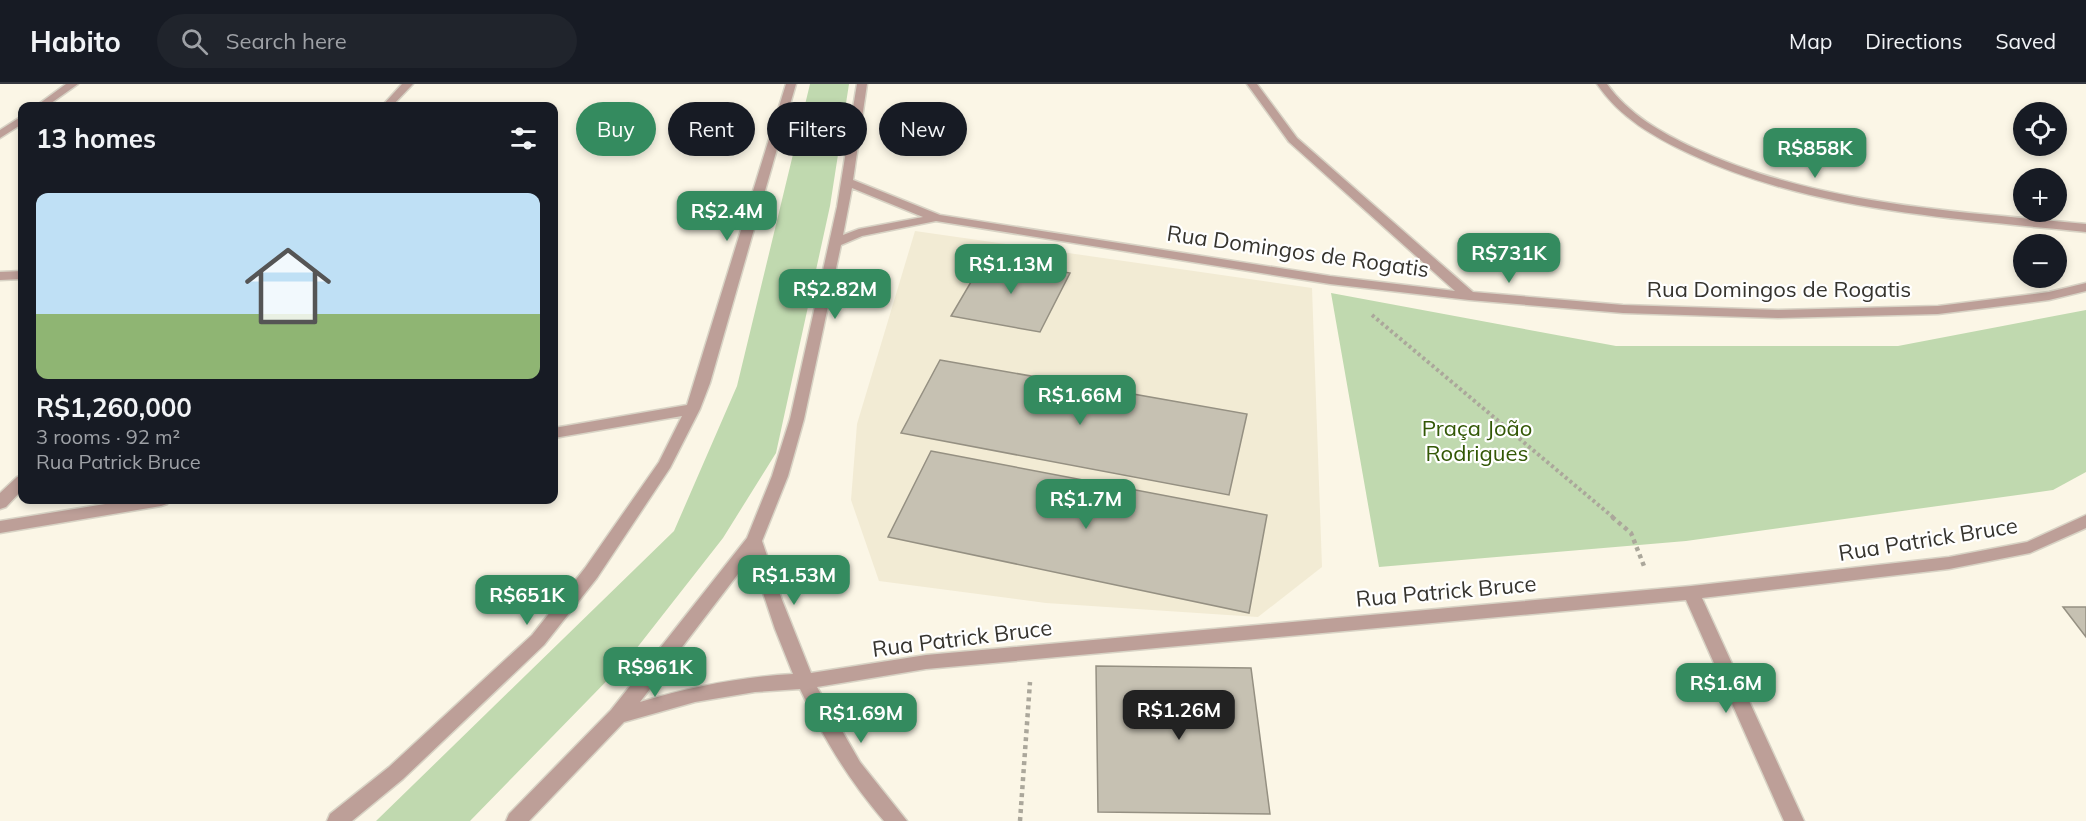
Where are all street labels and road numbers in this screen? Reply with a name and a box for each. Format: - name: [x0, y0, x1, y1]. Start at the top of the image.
- street label: Rua Domingos de Rogatis: [1165, 219, 1431, 283]
- street label: Rua Domingos de Rogatis: [1647, 275, 1911, 303]
- street label: Rua Patrick Bruce: [1836, 511, 2020, 567]
- street label: Rua Patrick Bruce: [1355, 569, 1537, 613]
- street label: Rua Patrick Bruce: [870, 613, 1054, 663]

